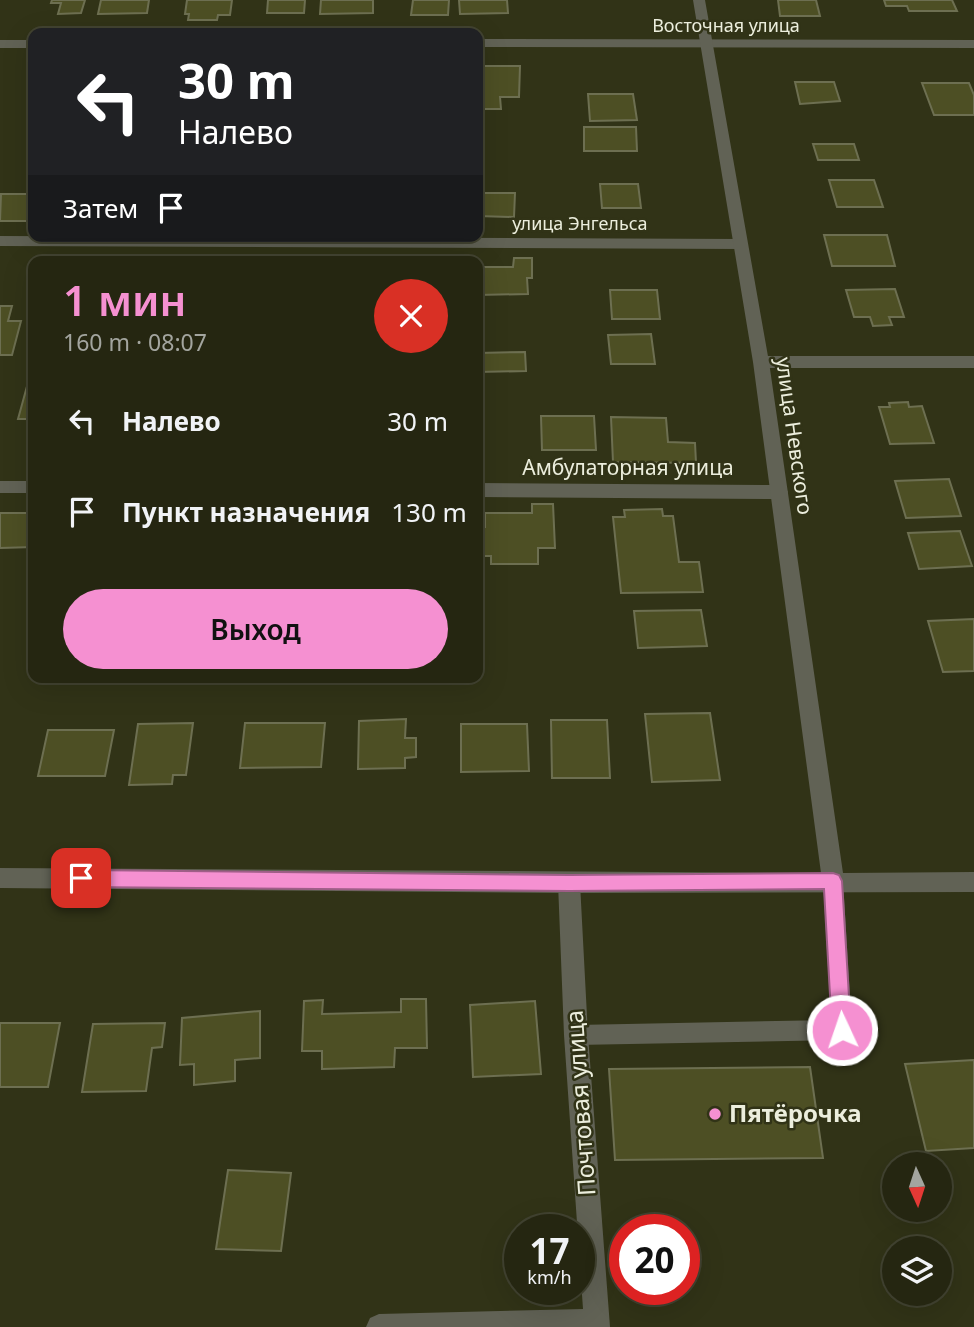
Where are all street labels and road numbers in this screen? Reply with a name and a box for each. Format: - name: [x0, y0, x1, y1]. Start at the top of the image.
- street label: Восточная улица: [652, 13, 800, 37]
- street label: улица Энгельса: [512, 211, 648, 235]
- street label: улица Невского: [770, 355, 820, 517]
- street label: Амбулаторная улица: [522, 453, 734, 481]
- street label: Почтовая улица: [557, 1009, 602, 1197]

